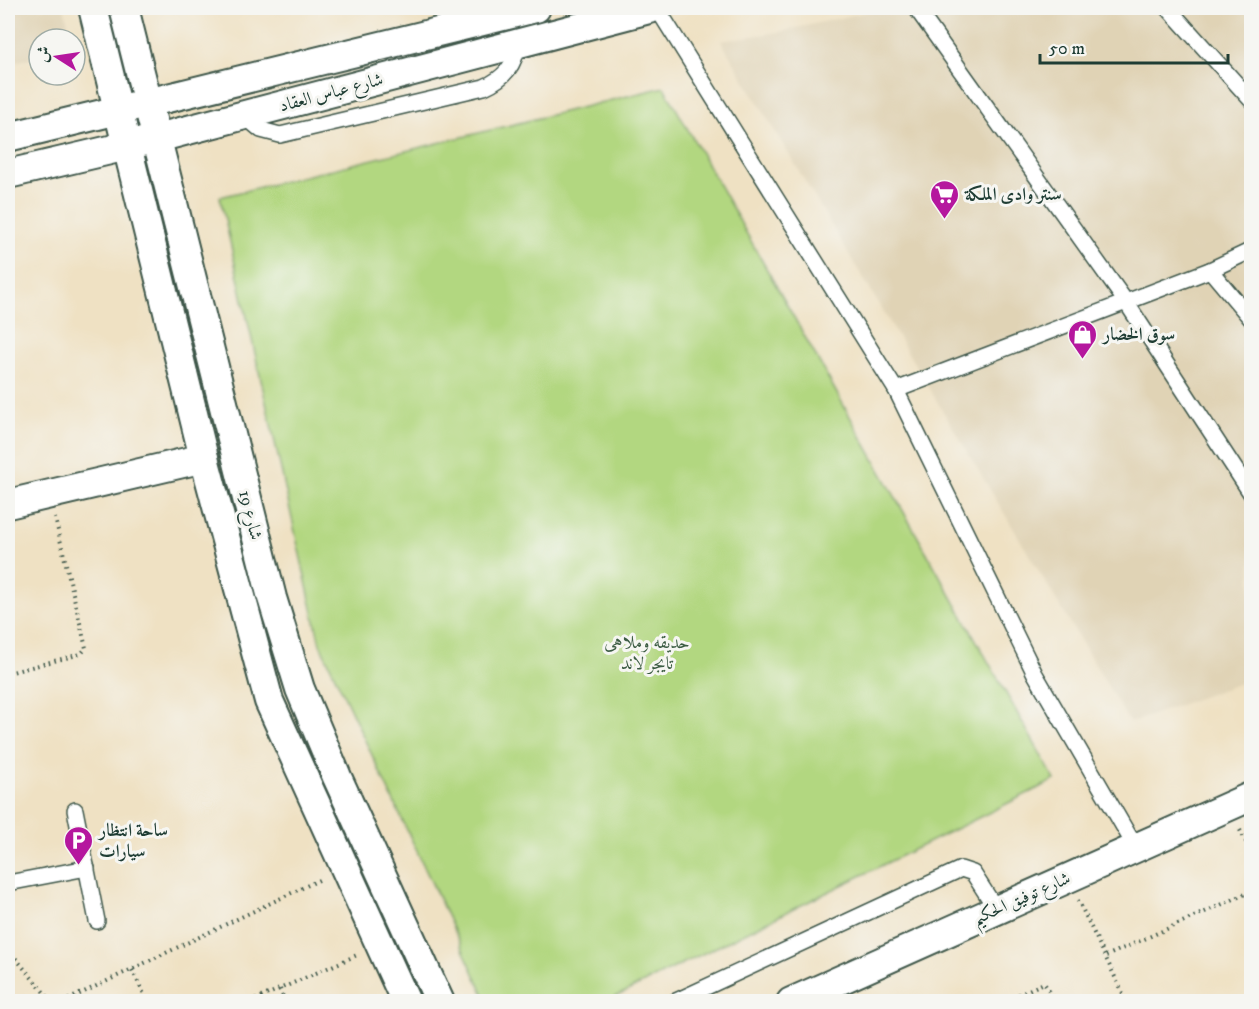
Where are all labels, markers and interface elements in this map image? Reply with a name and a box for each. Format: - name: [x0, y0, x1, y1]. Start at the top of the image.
- north arrow: [27, 27, 87, 87]
- scale bar: [1040, 27, 1228, 65]
- text: 50 m: [1049, 38, 1085, 60]
- text: ش: [32, 44, 55, 64]
- street label: شارع عباس العقاد: [277, 69, 386, 120]
- supermarket icon: سنتر وادى الملكة: [928, 178, 960, 220]
- place label: سنتر وادى الملكة: [964, 184, 1062, 206]
- shop icon: سوق الخضار: [1066, 318, 1098, 360]
- place label: سوق الخضار: [1101, 324, 1175, 346]
- street label: شارع 19: [230, 488, 267, 543]
- park label: حديقه وملاهى تايجر لاند: [604, 632, 690, 675]
- place label: ساحة انتظار سيارات: [97, 820, 168, 863]
- parking icon: ساحة انتظار سيارات: [62, 824, 94, 866]
- street label: شارع توفيق الحكيم: [969, 867, 1076, 936]

